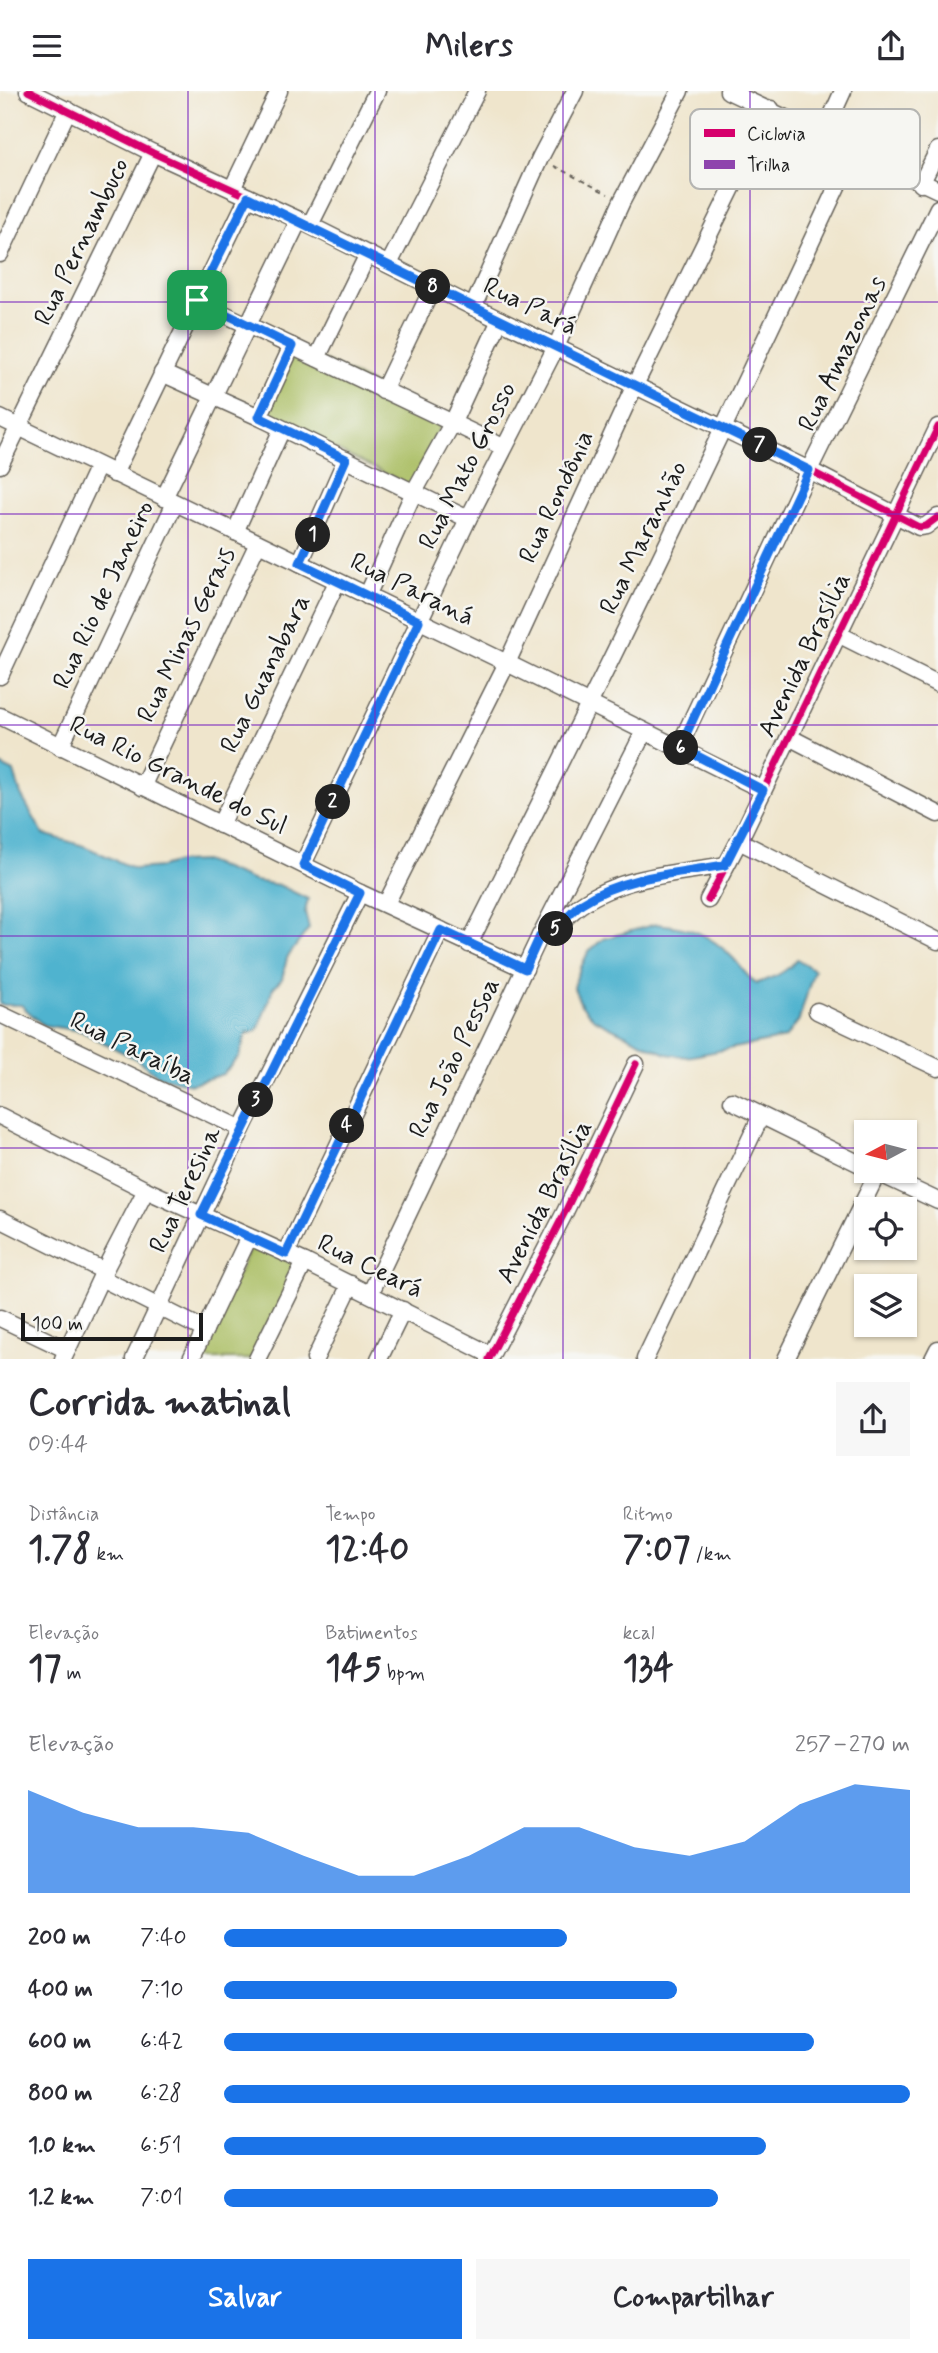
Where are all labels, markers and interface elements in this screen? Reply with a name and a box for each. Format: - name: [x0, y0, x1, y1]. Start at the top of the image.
- text: Milers: [425, 25, 513, 67]
- icon: menu: [28, 27, 66, 65]
- icon: share: [872, 27, 910, 65]
- legend: [690, 109, 920, 189]
- text: Ciclovia: [747, 122, 806, 147]
- street label: Rua Pernambuco: [27, 153, 137, 331]
- text: Trilha: [747, 153, 790, 178]
- pin: 8: [416, 269, 450, 305]
- pin: [167, 270, 227, 330]
- street label: Rua Pará: [477, 270, 583, 344]
- street label: Rua Amazonas: [791, 271, 895, 437]
- text: 8: [427, 274, 438, 299]
- icon: arrive: [178, 281, 216, 319]
- street label: Rua Mato Grosso: [411, 376, 525, 556]
- street label: Rua Rondônia: [511, 425, 603, 569]
- pin: 7: [742, 427, 778, 463]
- text: 7: [754, 432, 765, 457]
- street label: Rua Maranhão: [592, 456, 696, 620]
- street label: Rua Rio de Janeiro: [45, 495, 163, 695]
- pin: 1: [296, 517, 330, 553]
- text: 1: [308, 522, 317, 547]
- street label: Rua Minas Gerais: [130, 542, 244, 728]
- street label: Rua Paraná: [344, 545, 480, 635]
- street label: Avenida Brasília: [750, 567, 860, 743]
- street label: Rua Guanabara: [213, 589, 319, 759]
- street label: Rua Rio Grande do Sul: [63, 708, 293, 844]
- pin: 6: [664, 731, 698, 765]
- text: 6: [676, 735, 685, 760]
- pin: 2: [316, 785, 350, 819]
- text: 2: [328, 789, 337, 814]
- pin: 5: [538, 911, 574, 947]
- text: 5: [550, 916, 561, 941]
- street label: Rua João Pessoa: [401, 972, 509, 1144]
- street label: Rua Paraíba: [64, 1004, 200, 1094]
- pin: 3: [238, 1083, 274, 1117]
- text: 3: [251, 1087, 260, 1112]
- pin: 4: [330, 1109, 364, 1143]
- text: 4: [341, 1113, 352, 1138]
- street label: Avenida Brasília: [489, 1114, 601, 1290]
- north arrow: [854, 1120, 917, 1183]
- map controls: [854, 1120, 917, 1337]
- street label: Rua Teresina: [142, 1121, 230, 1259]
- button: locate: [854, 1197, 917, 1260]
- street label: Rua Ceará: [311, 1227, 429, 1307]
- button: layers: [854, 1274, 917, 1337]
- scale bar: [21, 1310, 203, 1342]
- text: 100 m: [32, 1312, 83, 1337]
- text: Corrida matinal: [28, 1379, 291, 1428]
- button: share: [836, 1382, 910, 1456]
- text: 09:44: [28, 1430, 88, 1460]
- text: Distância: [28, 1502, 99, 1527]
- text: Tempo: [325, 1502, 376, 1527]
- text: Ritmo: [623, 1502, 673, 1527]
- text: 1.78: [28, 1527, 91, 1573]
- text: 12:40: [325, 1527, 409, 1573]
- text: 7:07: [623, 1527, 690, 1573]
- text: km: [91, 1542, 124, 1567]
- text: /km: [690, 1542, 732, 1567]
- text: Elevação: [28, 1621, 99, 1646]
- text: Batimentos: [325, 1621, 418, 1646]
- text: kcal: [623, 1621, 655, 1646]
- text: 17: [28, 1646, 61, 1692]
- text: 145: [325, 1646, 382, 1692]
- text: 134: [623, 1646, 674, 1692]
- text: m: [61, 1661, 82, 1686]
- text: bpm: [382, 1661, 425, 1686]
- text: Elevação: [28, 1730, 114, 1760]
- text: 257–270 m: [795, 1730, 910, 1760]
- text: 200 m: [28, 1923, 91, 1953]
- text: 7:40: [140, 1923, 187, 1953]
- text: 400 m: [28, 1975, 93, 2005]
- text: 7:10: [140, 1975, 184, 2005]
- text: 600 m: [28, 2027, 91, 2057]
- text: 6:42: [140, 2027, 183, 2057]
- text: 800 m: [28, 2079, 92, 2109]
- text: 6:28: [140, 2079, 182, 2109]
- text: 1.0 km: [28, 2131, 96, 2161]
- text: 6:51: [140, 2131, 182, 2161]
- text: 1.2 km: [28, 2183, 94, 2213]
- text: 7:01: [140, 2183, 183, 2213]
- button: Salvar: [28, 2259, 462, 2339]
- button: Compartilhar: [476, 2259, 910, 2339]

